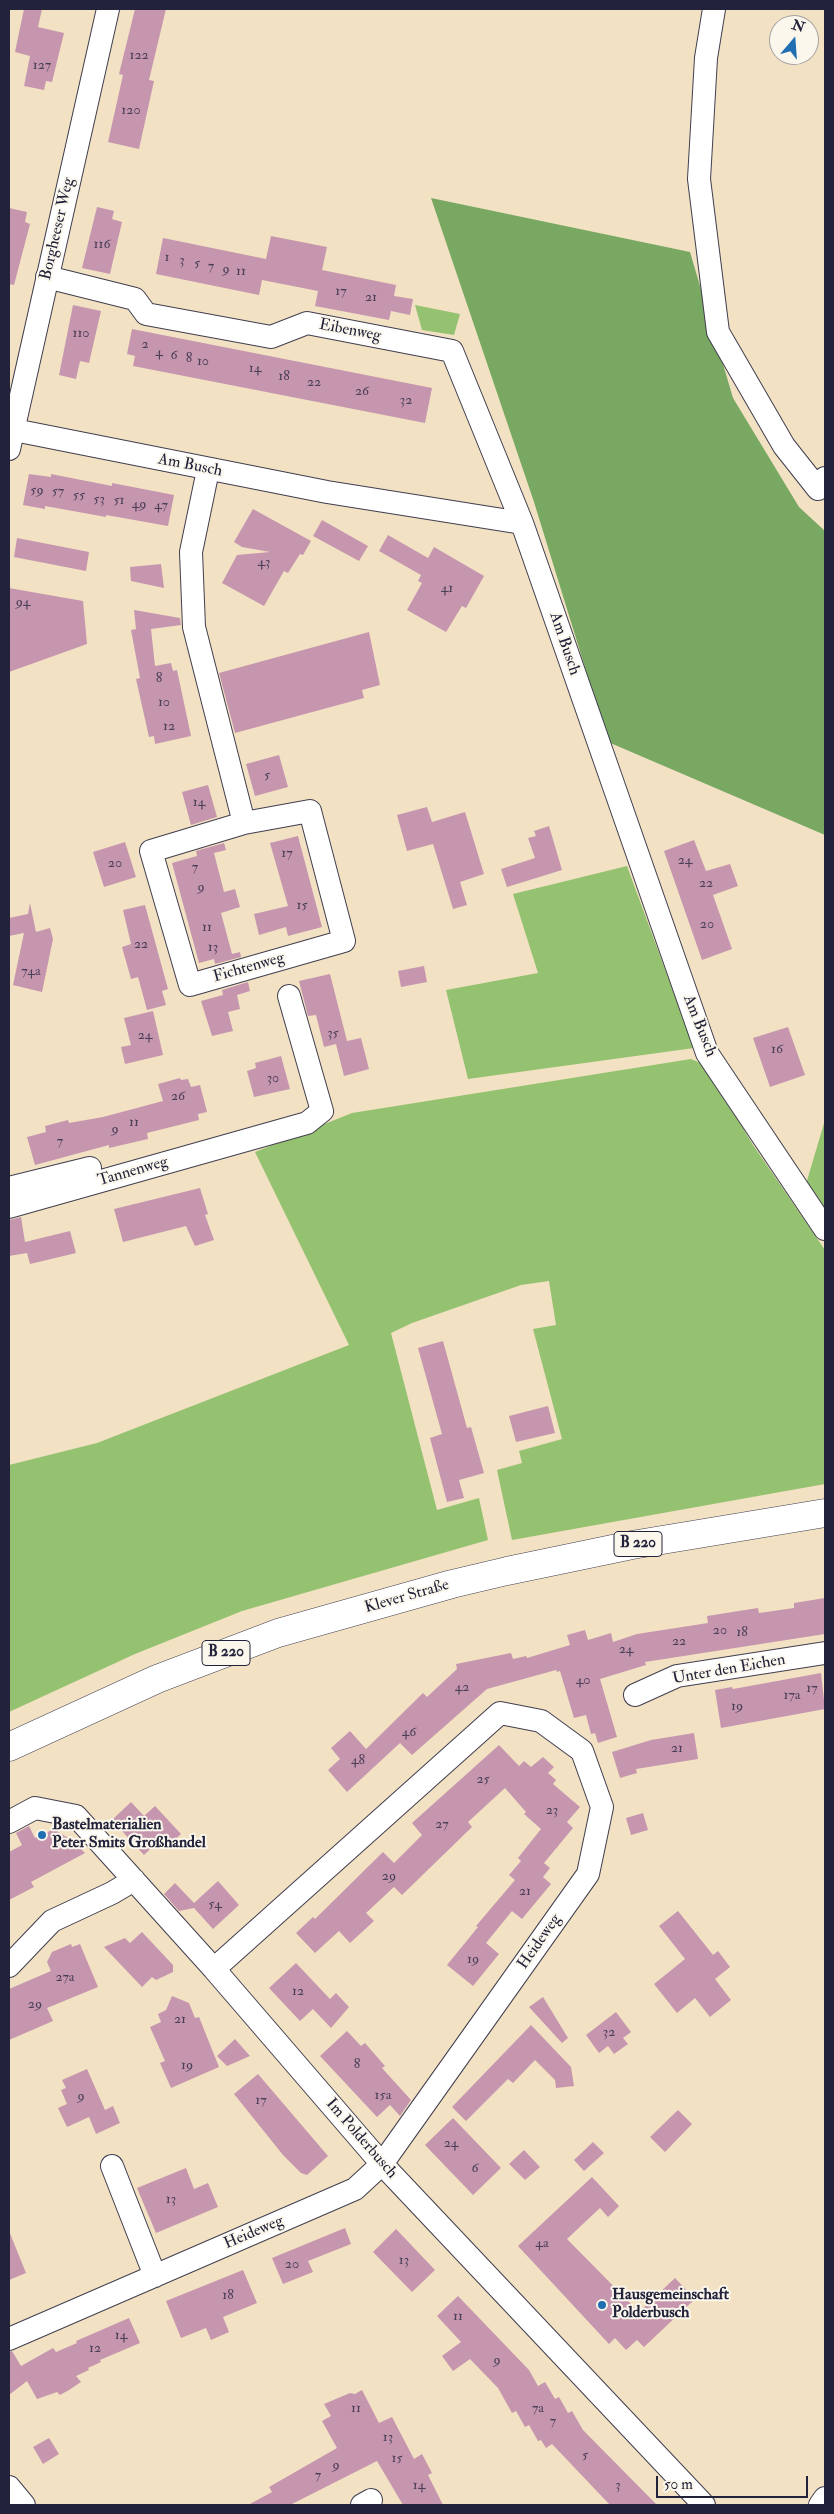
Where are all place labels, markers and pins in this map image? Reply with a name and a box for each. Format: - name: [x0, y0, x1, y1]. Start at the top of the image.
- place label: Bastelmaterialien Peter Smits Großhandel: [52, 1816, 206, 1854]
- marker: Bastelmaterialien Peter Smits Großhandel: [36, 1829, 48, 1841]
- place label: Hausgemeinschaft Polderbusch: [612, 2286, 729, 2324]
- marker: Hausgemeinschaft Polderbusch: [596, 2299, 608, 2311]

